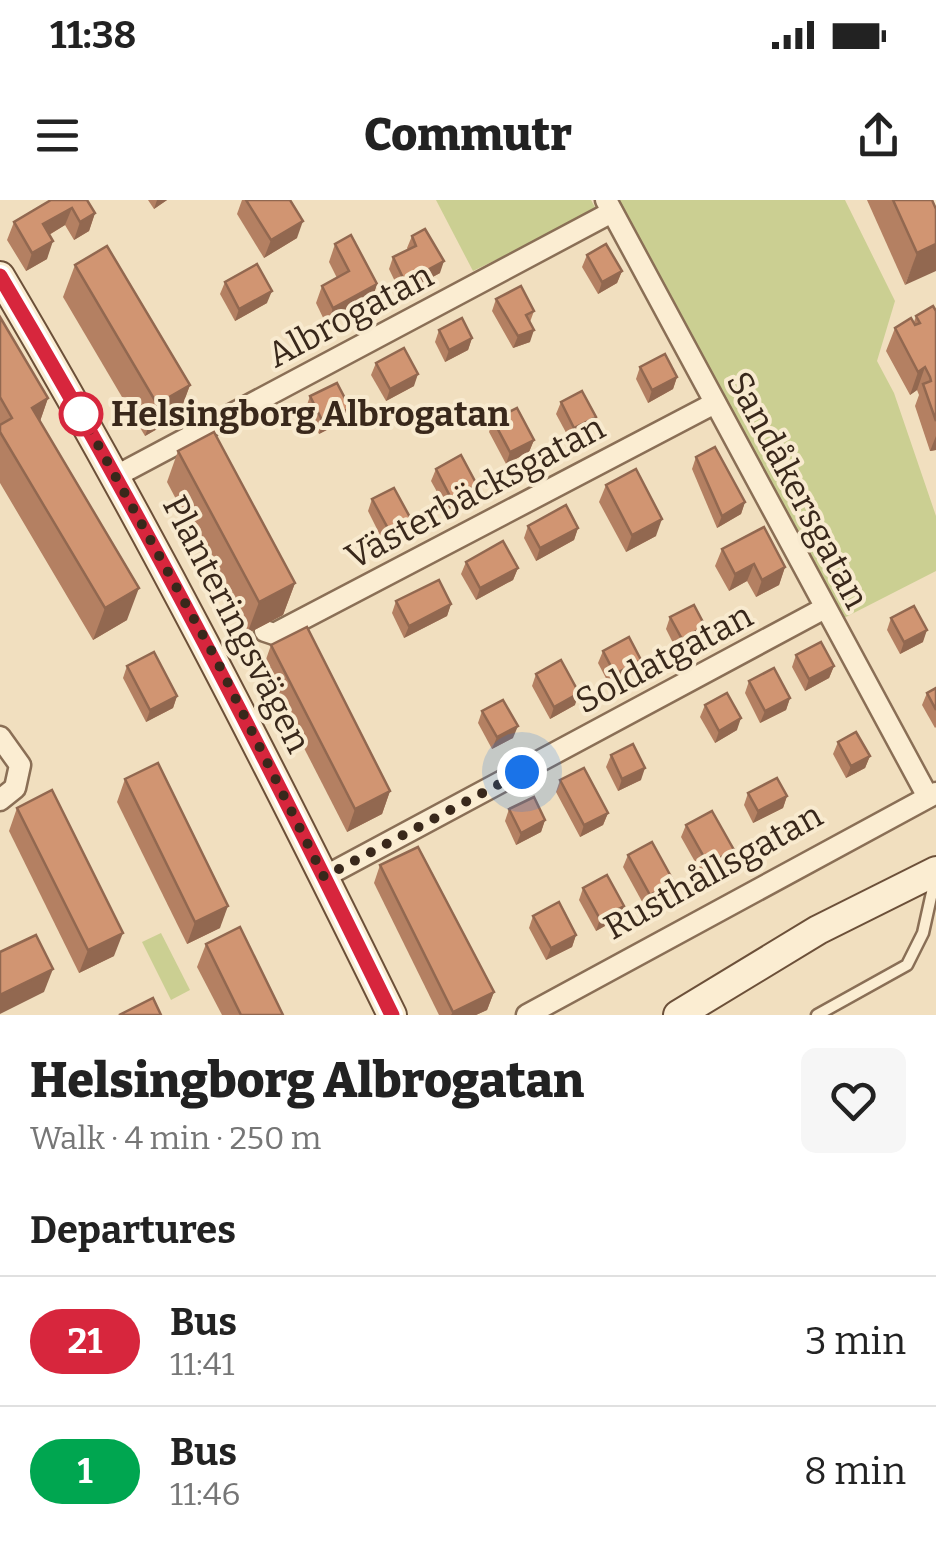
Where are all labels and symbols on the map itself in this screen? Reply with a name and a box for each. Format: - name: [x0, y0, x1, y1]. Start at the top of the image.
- street label: Albrogatan: [260, 254, 440, 376]
- street label: Sandåkersgatan: [718, 364, 878, 616]
- marker: Helsingborg Albrogatan: [60, 393, 102, 435]
- place label: Helsingborg Albrogatan: [111, 393, 510, 435]
- street label: Västerbäcksgatan: [338, 406, 612, 578]
- street label: Planteringsvägen: [154, 488, 320, 760]
- street label: Soldatgatan: [568, 594, 760, 722]
- your location: [497, 747, 547, 797]
- street label: Rusthållsgatan: [597, 794, 829, 948]

